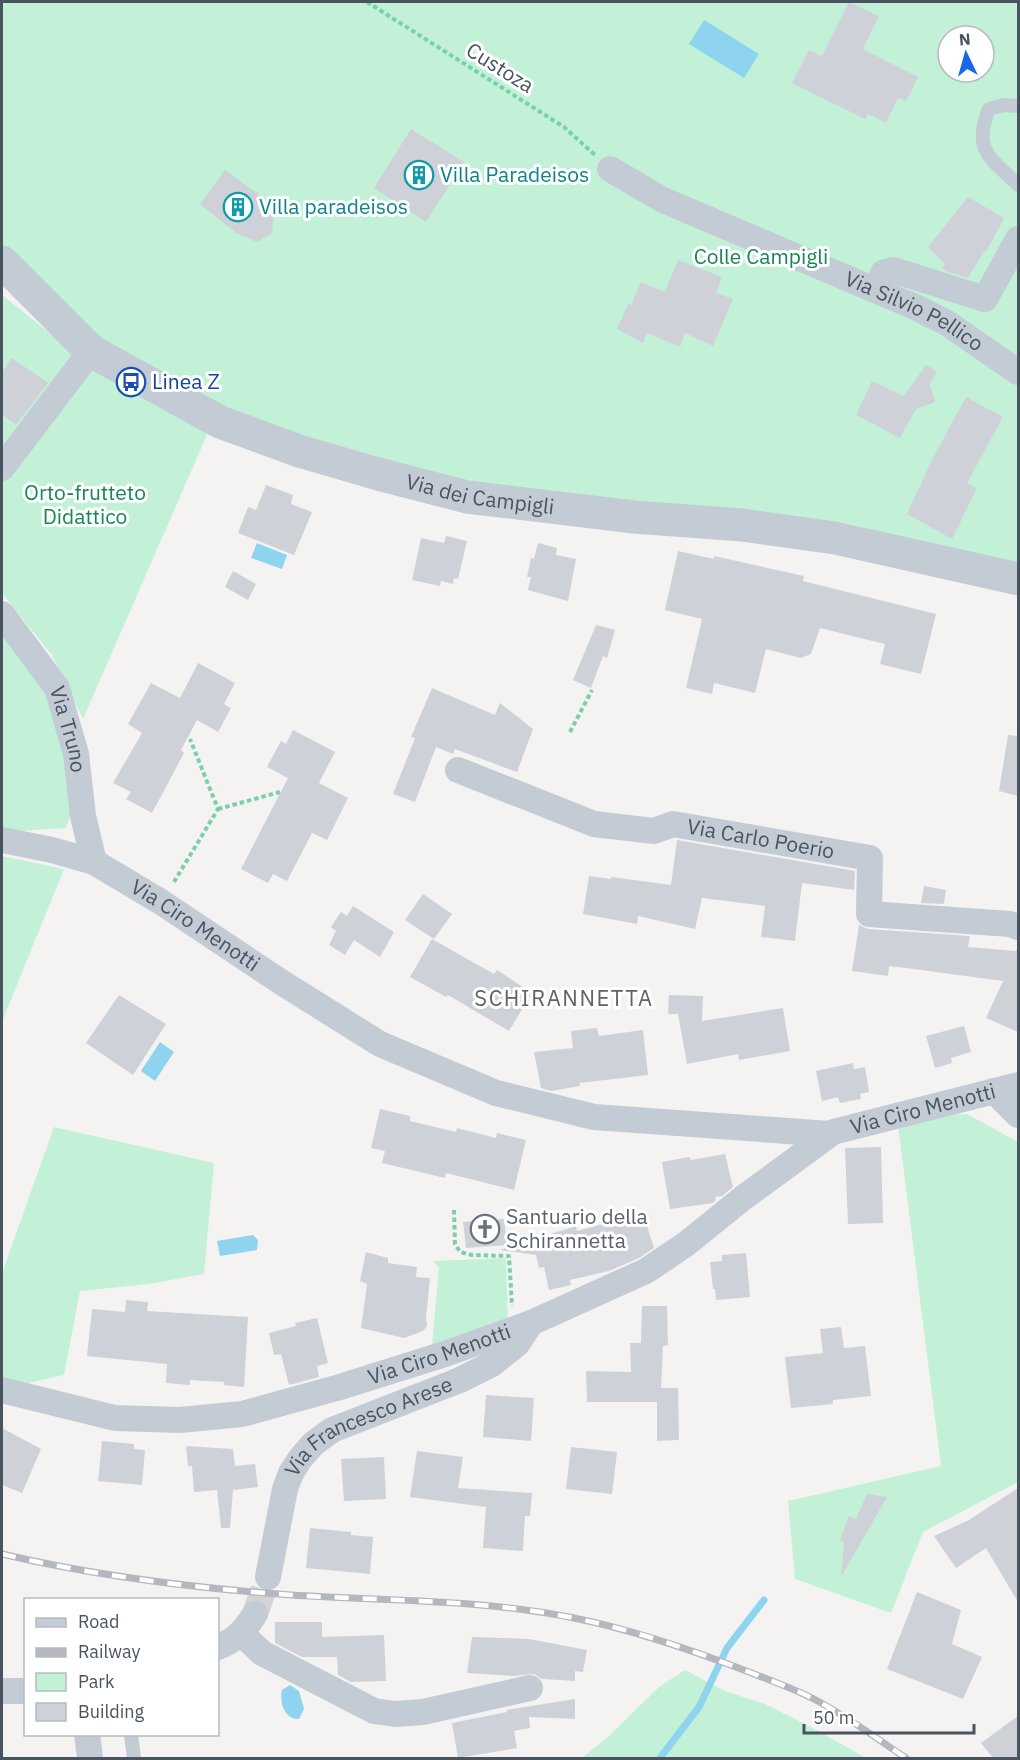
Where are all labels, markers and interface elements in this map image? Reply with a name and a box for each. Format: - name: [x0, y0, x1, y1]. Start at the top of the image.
- north arrow: [936, 24, 996, 84]
- text: N: [958, 29, 971, 50]
- street label: Custoza: [461, 35, 540, 99]
- building icon: Villa Paradeisos: [403, 159, 435, 191]
- place label: Villa Paradeisos: [440, 160, 589, 188]
- building icon: Villa paradeisos: [222, 191, 254, 223]
- place label: Villa paradeisos: [259, 192, 408, 220]
- park label: Colle Campigli: [694, 242, 828, 270]
- street label: Via Silvio Pellico: [841, 264, 989, 357]
- bus stop icon: Linea Z: [115, 366, 147, 398]
- place label: Linea Z: [152, 367, 220, 395]
- street label: Via dei Campigli: [403, 467, 556, 520]
- park label: Orto-frutteto Didattico: [24, 478, 146, 530]
- street label: Via Truno: [44, 682, 93, 774]
- street label: Via Carlo Poerio: [685, 812, 837, 865]
- street label: Via Ciro Menotti: [126, 872, 266, 977]
- district label: SCHIRANNETTA: [474, 983, 654, 1012]
- street label: Via Ciro Menotti: [847, 1076, 998, 1140]
- place label: Santuario della Schirannetta: [506, 1202, 648, 1254]
- church icon: Santuario della Schirannetta: [469, 1213, 501, 1245]
- street label: Via Ciro Menotti: [364, 1316, 514, 1390]
- street label: Via Francesco Arese: [277, 1369, 456, 1482]
- legend: [24, 1598, 219, 1736]
- text: Road: [78, 1610, 119, 1633]
- text: Railway: [78, 1640, 140, 1663]
- text: Park: [78, 1670, 115, 1693]
- scale bar: [804, 1697, 974, 1735]
- text: Building: [78, 1700, 145, 1723]
- text: 50 m: [813, 1706, 855, 1729]

